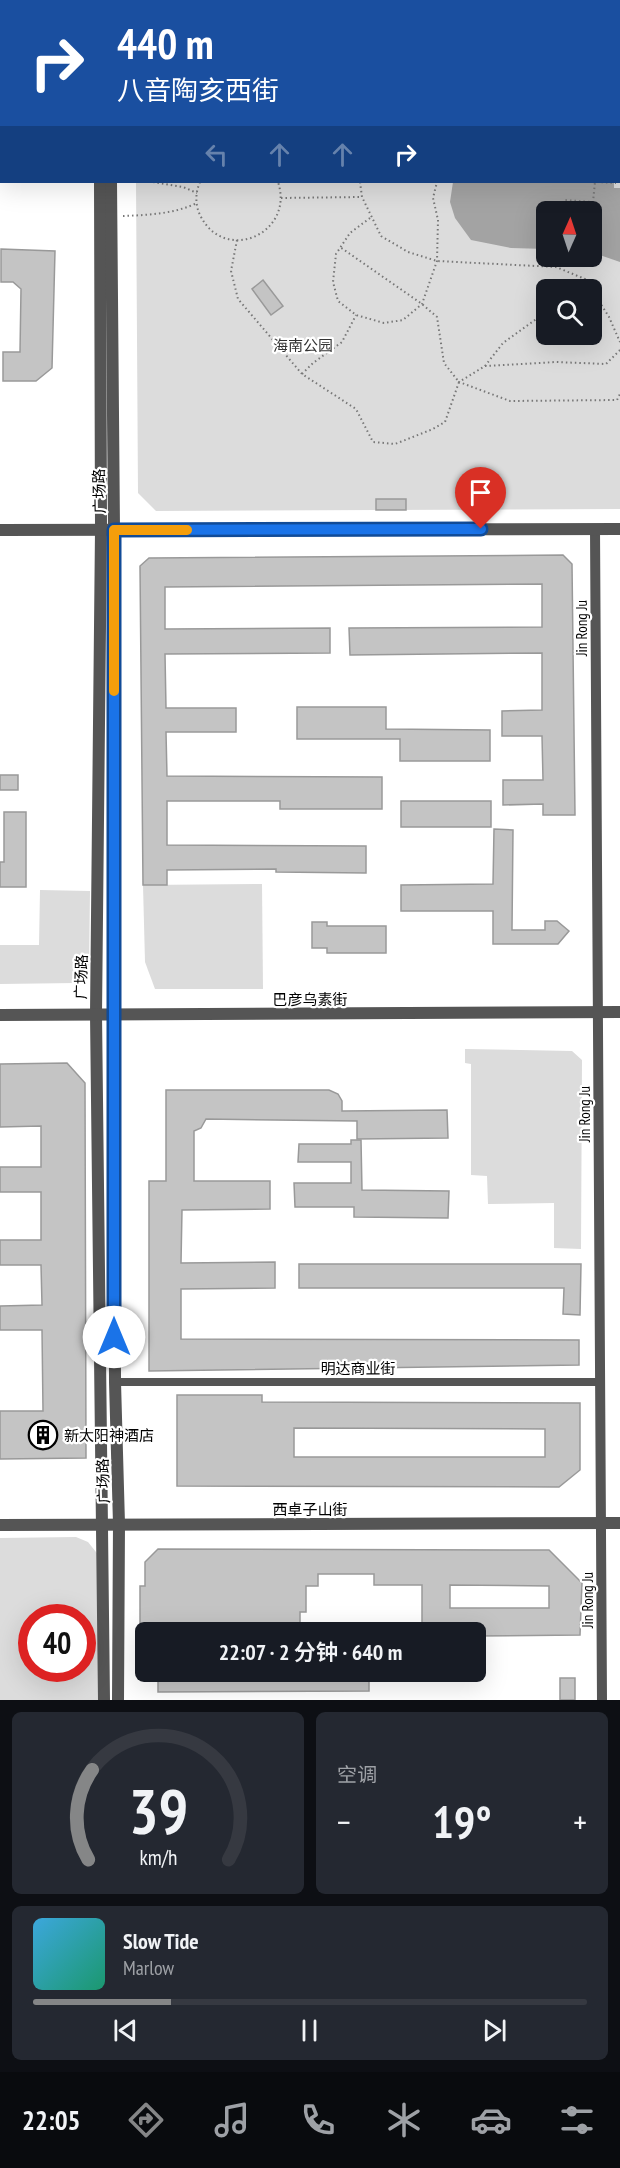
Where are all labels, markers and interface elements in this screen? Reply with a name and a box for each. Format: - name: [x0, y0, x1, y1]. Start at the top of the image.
- text: 440 m: [117, 16, 214, 71]
- icon: right: [18, 24, 96, 102]
- text: 八音陶亥西街: [117, 73, 279, 107]
- icon: left: [200, 138, 233, 171]
- icon: ahead: [263, 138, 296, 171]
- icon: ahead: [326, 138, 359, 171]
- icon: right: [389, 138, 422, 171]
- north arrow: [536, 201, 602, 267]
- map controls: [536, 201, 602, 345]
- button: search: [536, 279, 602, 345]
- park label: 海南公园: [273, 336, 333, 355]
- pin: [455, 467, 506, 529]
- street label: 广场路: [89, 468, 109, 514]
- icon: arrive: [464, 476, 497, 509]
- street label: Jin Rong Ju: [572, 600, 591, 657]
- street label: 广场路: [71, 954, 91, 1000]
- street label: 巴彦乌素街: [272, 990, 348, 1009]
- street label: Jin Rong Ju: [575, 1086, 594, 1143]
- position arrow: [82, 1305, 146, 1369]
- street label: 明达商业街: [320, 1359, 396, 1378]
- building icon: 新太阳神酒店: [27, 1419, 59, 1451]
- place label: 新太阳神酒店: [64, 1426, 154, 1445]
- street label: 广场路: [93, 1458, 113, 1504]
- street label: 西卓子山街: [272, 1500, 348, 1519]
- street label: Jin Rong Ju: [578, 1572, 597, 1629]
- speed limit sign: 40: [18, 1604, 96, 1682]
- text: 22:07 · 2 分钟 · 640 m: [219, 1638, 402, 1666]
- text: 空调: [337, 1762, 377, 1788]
- text: 39: [128, 1770, 188, 1851]
- text: 19°: [432, 1792, 492, 1850]
- text: −: [337, 1800, 351, 1843]
- text: +: [573, 1800, 587, 1843]
- text: km/h: [139, 1843, 177, 1871]
- text: Slow Tide: [123, 1927, 199, 1955]
- text: Marlow: [123, 1955, 174, 1981]
- icon: previous: [109, 2014, 142, 2047]
- icon: pause: [293, 2014, 326, 2047]
- icon: next: [478, 2014, 511, 2047]
- icon: directions: [125, 2099, 167, 2141]
- icon: music: [211, 2099, 253, 2141]
- icon: phone: [297, 2099, 339, 2141]
- icon: climate: [383, 2099, 425, 2141]
- icon: car: [470, 2099, 512, 2141]
- icon: filters: [556, 2099, 598, 2141]
- text: 22:05: [22, 2103, 81, 2137]

